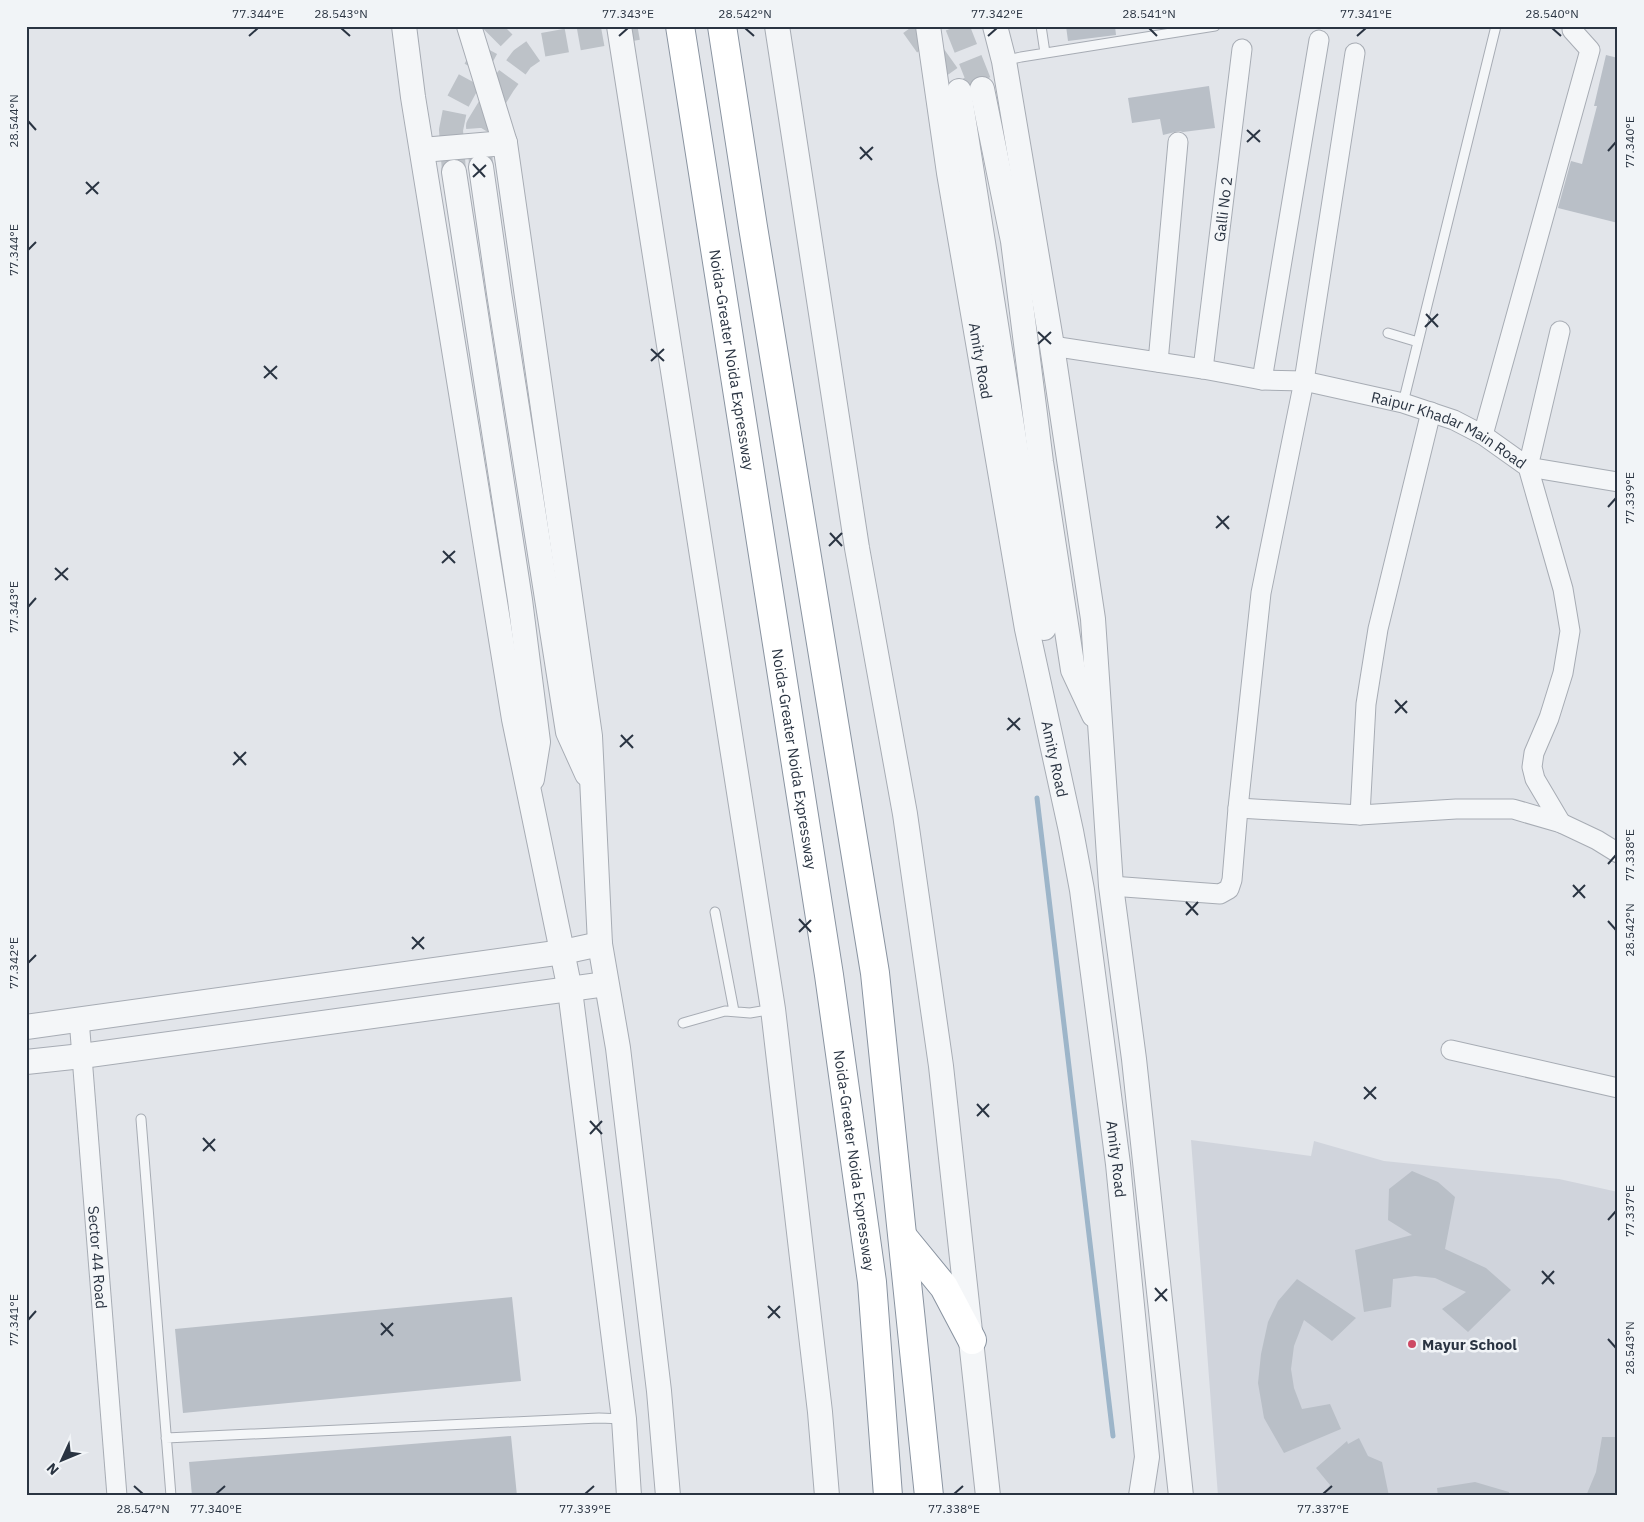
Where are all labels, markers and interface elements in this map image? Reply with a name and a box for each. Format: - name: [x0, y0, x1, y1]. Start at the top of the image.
- text: 77.344°E: [232, 6, 284, 21]
- text: 28.543°N: [314, 6, 368, 21]
- text: 77.343°E: [602, 6, 654, 21]
- text: 28.542°N: [718, 6, 772, 21]
- text: 77.342°E: [971, 6, 1023, 21]
- text: 28.541°N: [1122, 6, 1176, 21]
- text: 77.341°E: [1340, 6, 1392, 21]
- text: 28.540°N: [1525, 6, 1579, 21]
- text: 28.544°N: [6, 94, 21, 148]
- text: 77.340°E: [1622, 116, 1637, 168]
- street label: Galli No 2: [1209, 176, 1236, 243]
- text: 77.344°E: [6, 224, 21, 276]
- street label: Noida-Greater Noida Expressway: [706, 248, 759, 472]
- street label: Amity Road: [965, 321, 997, 400]
- street label: Raipur Khadar Main Road: [1370, 387, 1530, 473]
- text: 77.339°E: [1622, 472, 1637, 524]
- text: 77.343°E: [6, 581, 21, 633]
- street label: Noida-Greater Noida Expressway: [768, 647, 822, 871]
- street label: Amity Road: [1038, 719, 1073, 799]
- text: 77.338°E: [1622, 829, 1637, 881]
- text: 28.542°N: [1622, 903, 1637, 957]
- text: 77.342°E: [6, 937, 21, 989]
- street label: Noida-Greater Noida Expressway: [830, 1049, 880, 1273]
- street label: Amity Road: [1103, 1119, 1131, 1198]
- text: 77.337°E: [1622, 1185, 1637, 1237]
- street label: Sector 44 Road: [84, 1205, 112, 1309]
- text: 77.341°E: [6, 1294, 21, 1346]
- text: 28.543°N: [1622, 1321, 1637, 1375]
- place label: Mayur School: [1422, 1335, 1517, 1354]
- marker: Mayur School: [1406, 1338, 1418, 1350]
- north arrow: [38, 1434, 88, 1484]
- text: N: [43, 1459, 63, 1479]
- text: 28.547°N: [116, 1501, 170, 1516]
- text: 77.340°E: [190, 1501, 242, 1516]
- text: 77.339°E: [559, 1501, 611, 1516]
- text: 77.338°E: [928, 1501, 980, 1516]
- text: 77.337°E: [1297, 1501, 1349, 1516]

